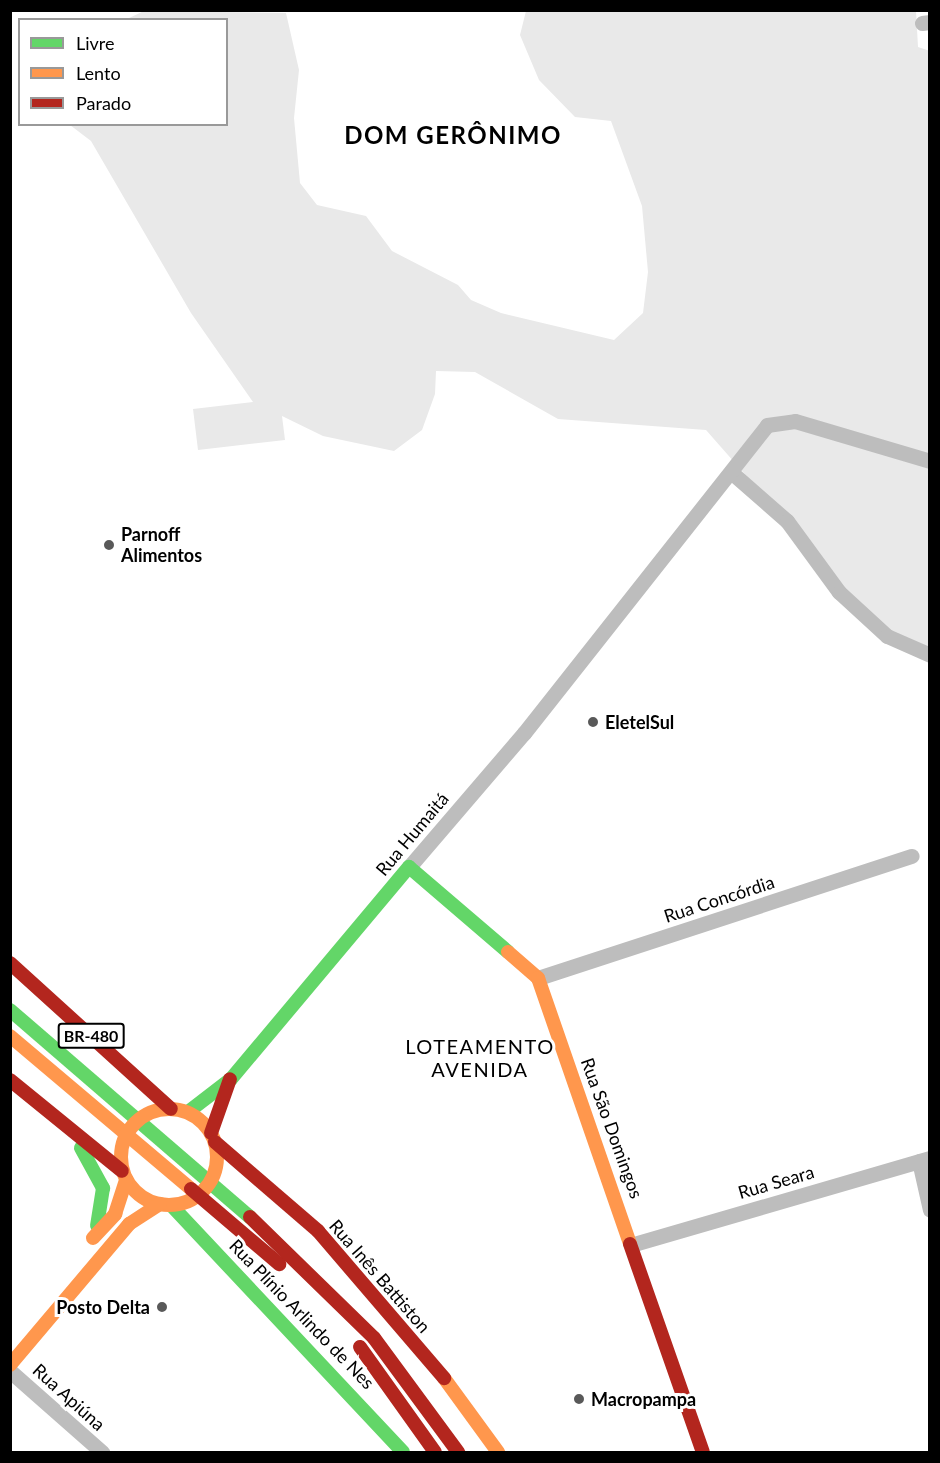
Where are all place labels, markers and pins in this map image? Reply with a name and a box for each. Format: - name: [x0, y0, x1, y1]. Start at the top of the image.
- place label: Parnoff Alimentos: [121, 524, 202, 566]
- marker: Parnoff Alimentos: [102, 538, 116, 552]
- place label: EletelSul: [605, 711, 674, 733]
- marker: EletelSul: [586, 715, 600, 729]
- place label: Posto Delta: [56, 1296, 150, 1318]
- marker: Posto Delta: [155, 1300, 169, 1314]
- place label: Macropampa: [591, 1388, 696, 1410]
- marker: Macropampa: [572, 1392, 586, 1406]

